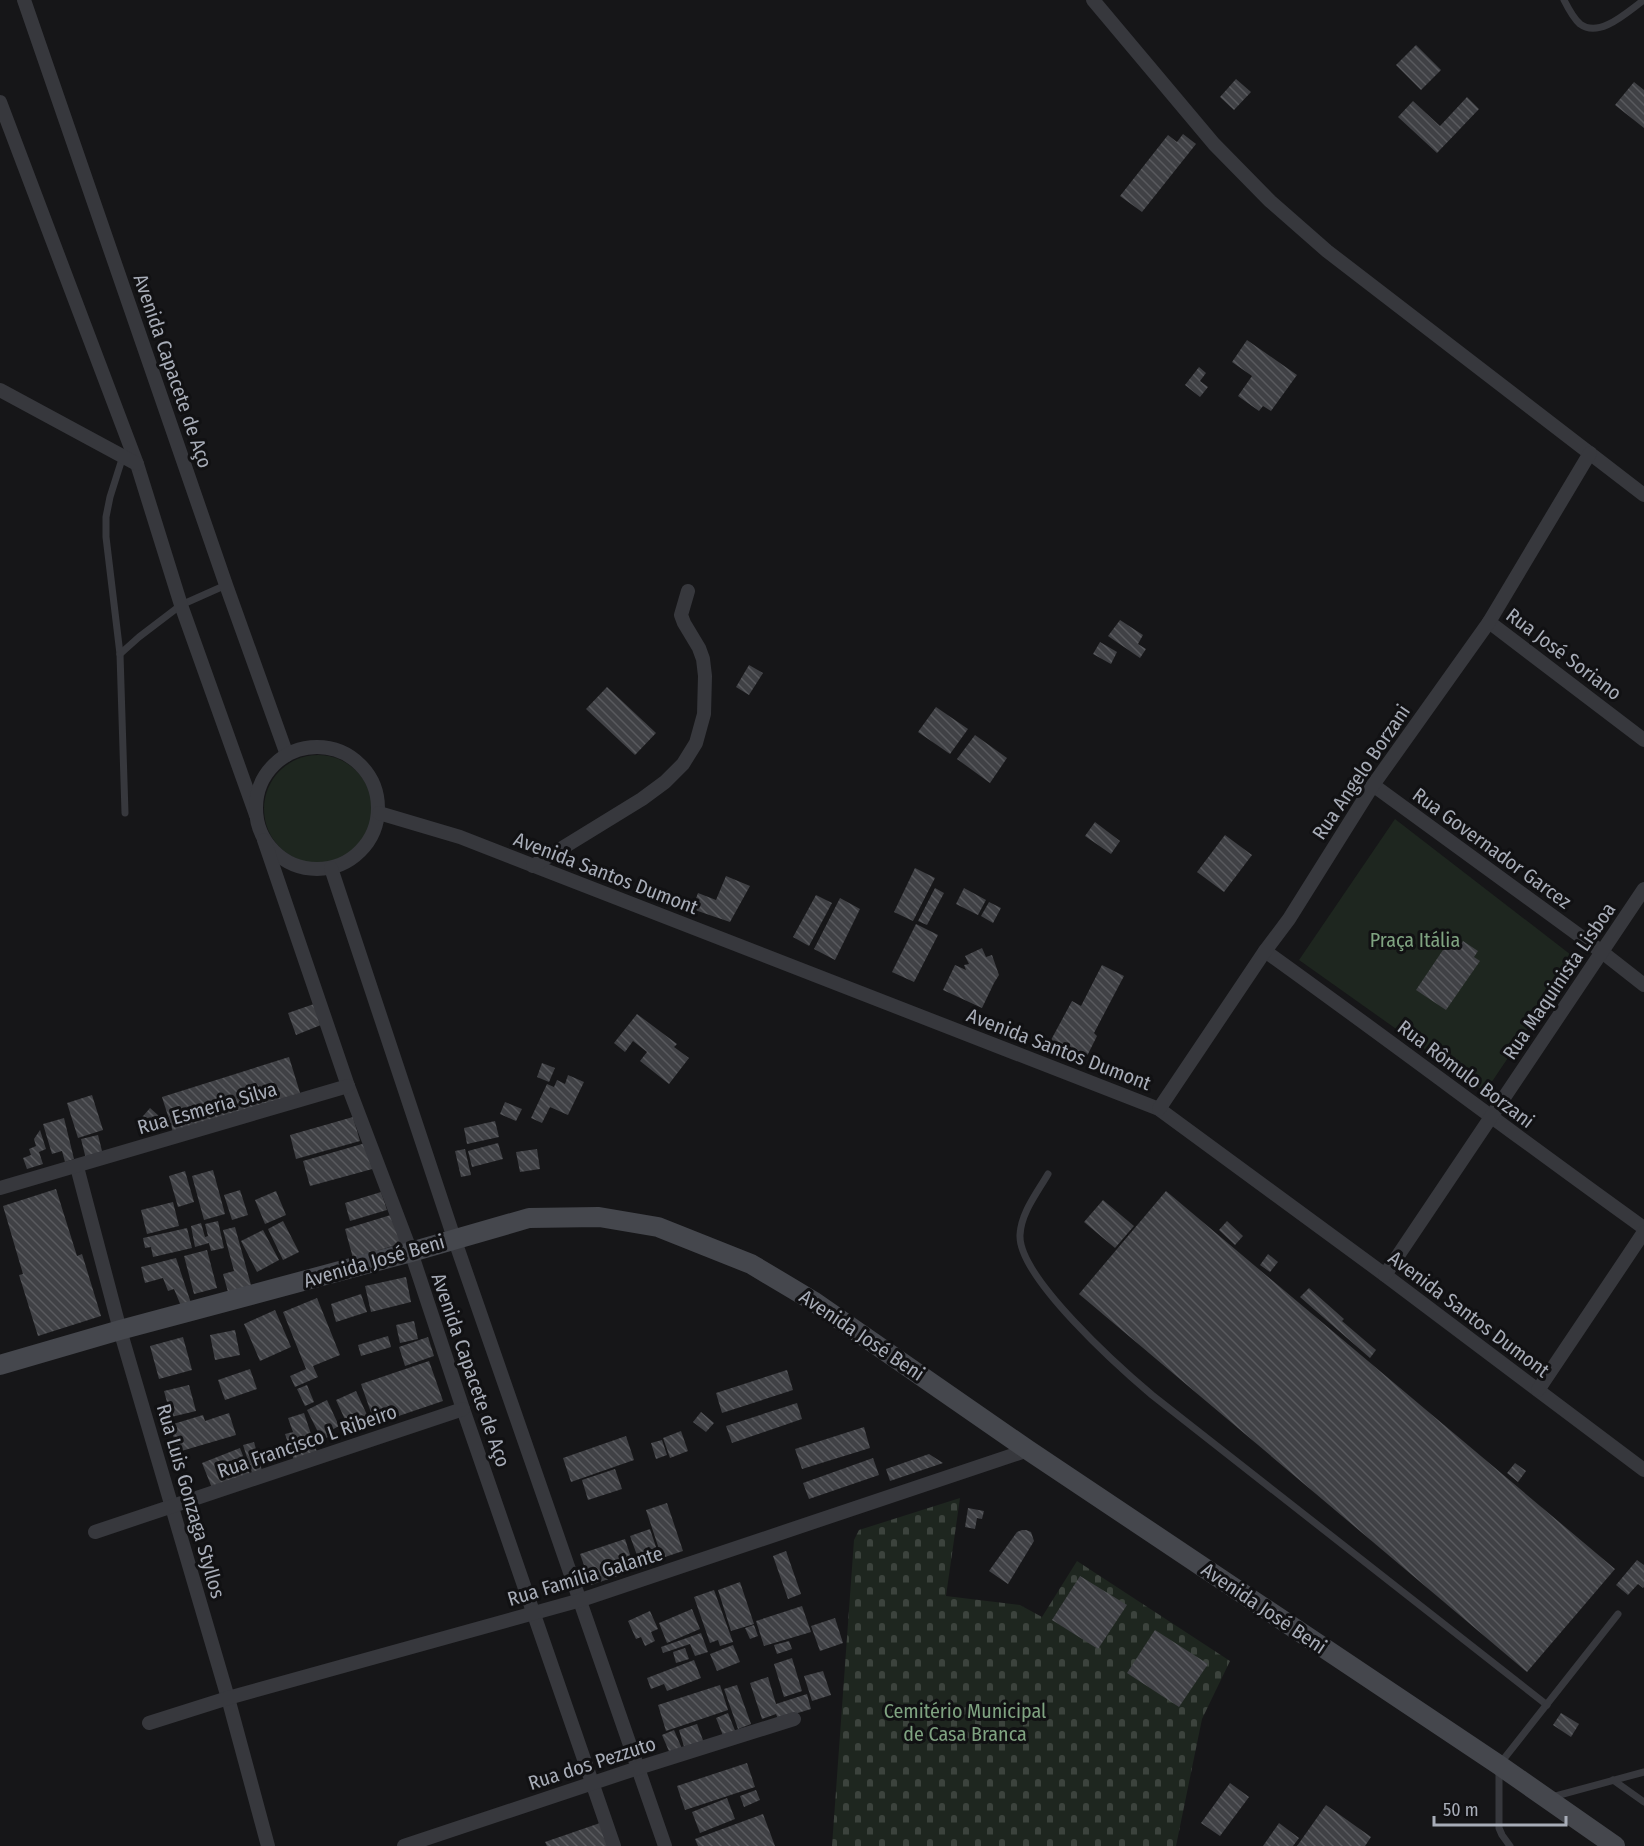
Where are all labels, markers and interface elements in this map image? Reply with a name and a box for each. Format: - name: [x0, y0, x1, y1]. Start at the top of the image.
- street label: Avenida Capacete de Aço: [129, 271, 217, 471]
- street label: Rua José Soriano: [1502, 603, 1626, 705]
- street label: Rua Angelo Borzani: [1307, 700, 1415, 844]
- street label: Rua Governador Garcez: [1408, 782, 1576, 914]
- street label: Avenida Santos Dumont: [511, 827, 702, 919]
- street label: Rua Maquinista Lisboa: [1498, 898, 1620, 1064]
- park label: Praça Itália: [1370, 928, 1460, 952]
- street label: Avenida Santos Dumont: [964, 1003, 1155, 1095]
- street label: Rua Rômulo Borzani: [1393, 1015, 1539, 1133]
- street label: Rua Esmeria Silva: [135, 1077, 279, 1139]
- street label: Avenida José Beni: [301, 1229, 447, 1293]
- street label: Avenida Santos Dumont: [1384, 1246, 1555, 1383]
- street label: Avenida Capacete de Aço: [427, 1270, 515, 1470]
- street label: Avenida José Beni: [795, 1284, 929, 1386]
- street label: Rua Francisco L Ribeiro: [214, 1399, 400, 1483]
- street label: Rua Luis Gonzaga Styllos: [152, 1401, 230, 1601]
- street label: Rua Família Galante: [504, 1541, 666, 1611]
- street label: Avenida José Beni: [1197, 1557, 1331, 1659]
- park label: Cemitério Municipal de Casa Branca: [884, 1699, 1046, 1746]
- street label: Rua dos Pezzuto: [525, 1731, 659, 1795]
- scale bar: [1434, 1789, 1566, 1827]
- text: 50 m: [1443, 1799, 1479, 1821]

